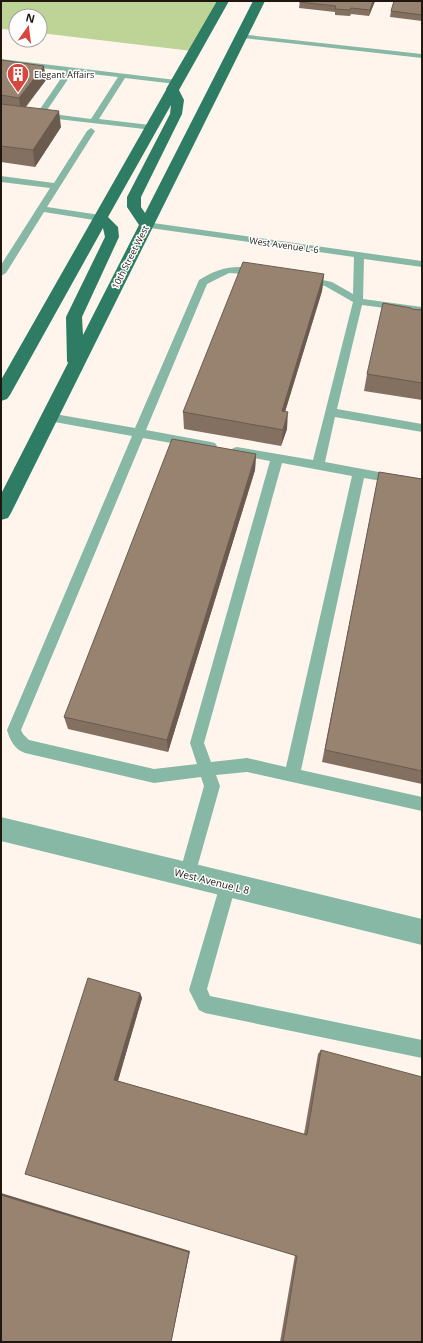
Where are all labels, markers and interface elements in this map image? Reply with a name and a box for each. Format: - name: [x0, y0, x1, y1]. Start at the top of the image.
- north arrow: [8, 8, 48, 48]
- text: N: [24, 9, 37, 26]
- building icon: Elegant Affairs: [5, 61, 31, 94]
- place label: Elegant Affairs: [34, 68, 94, 81]
- street label: 10th Street West: [108, 223, 152, 291]
- street label: West Avenue L-6: [249, 234, 319, 256]
- street label: West Avenue L 8: [173, 865, 251, 897]

